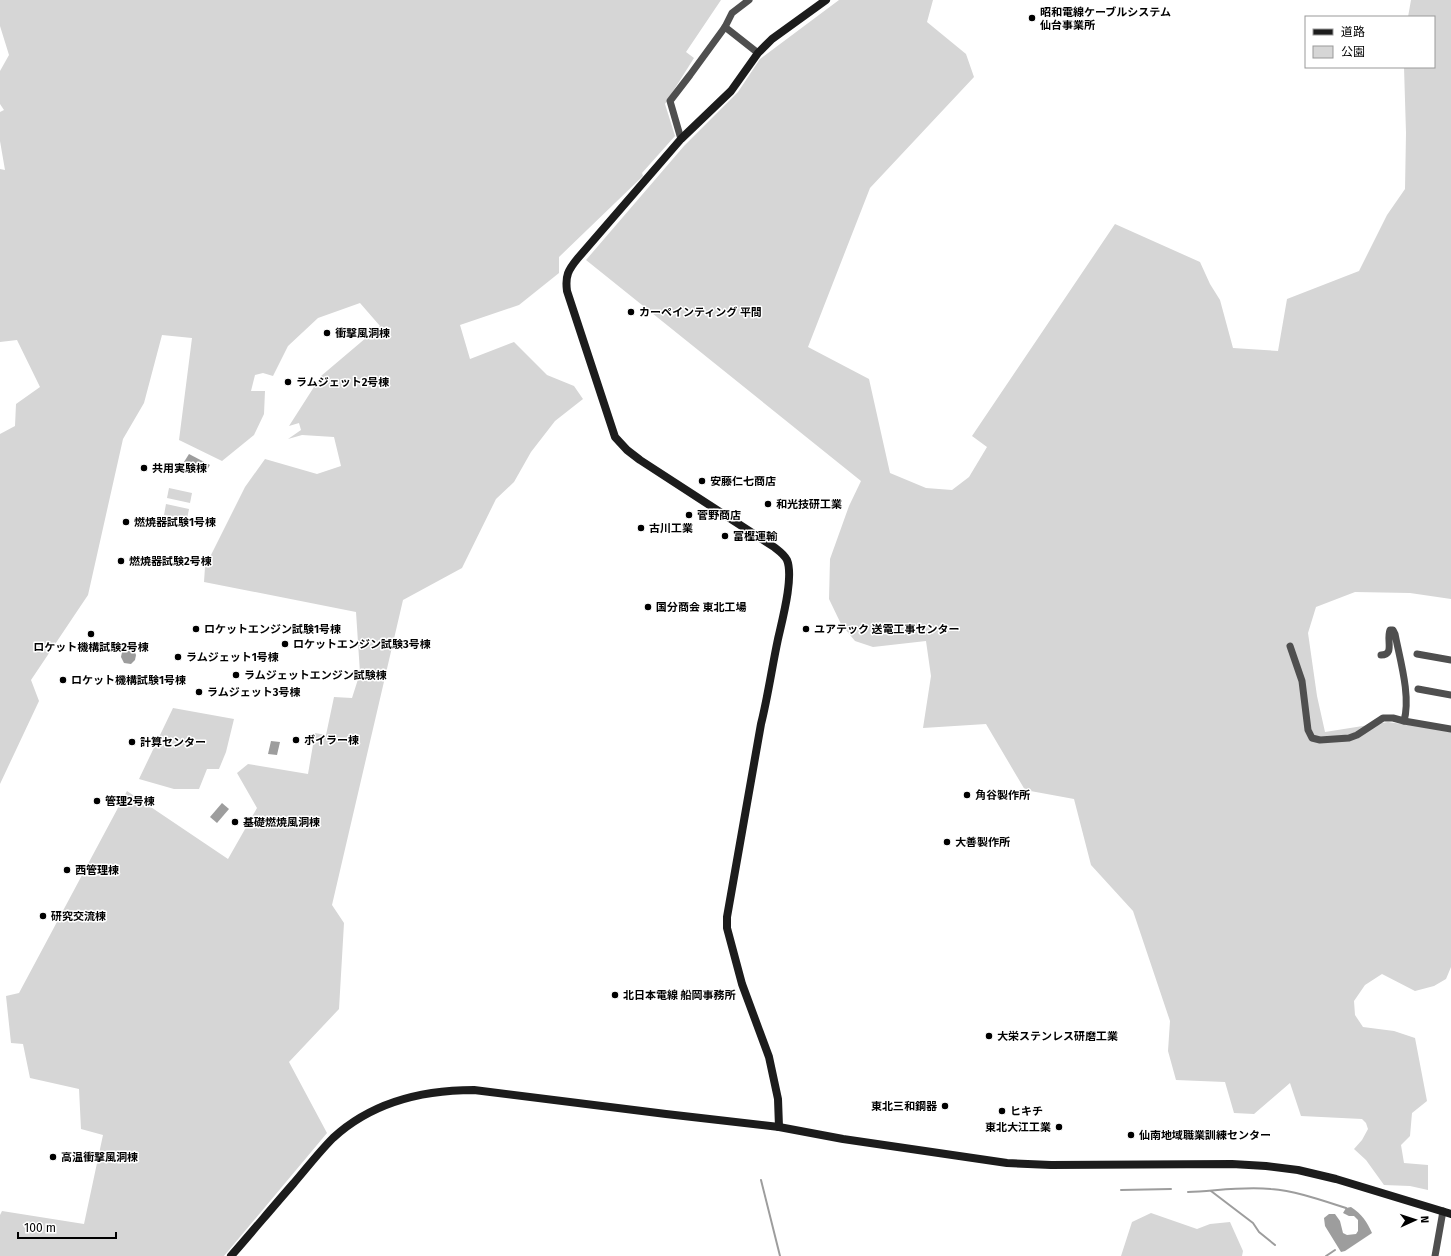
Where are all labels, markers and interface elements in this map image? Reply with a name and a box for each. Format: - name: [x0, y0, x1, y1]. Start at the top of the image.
- place label: 昭和電線ケーブルシステム 仙台事業所: [1040, 6, 1171, 32]
- marker: 昭和電線ケーブルシステム 仙台事業所: [1027, 13, 1037, 23]
- legend: [1305, 16, 1435, 68]
- text: 道路: [1341, 25, 1365, 39]
- text: 公園: [1341, 45, 1365, 59]
- place label: カーペインティング 平間: [639, 306, 762, 319]
- marker: カーペインティング 平間: [626, 307, 636, 317]
- place label: 衝撃風洞棟: [335, 327, 390, 340]
- marker: 衝撃風洞棟: [322, 328, 332, 338]
- place label: ラムジェット2号棟: [296, 376, 389, 389]
- marker: ラムジェット2号棟: [283, 377, 293, 387]
- place label: 共用実験棟: [152, 462, 207, 475]
- marker: 共用実験棟: [139, 463, 149, 473]
- place label: 安藤仁七商店: [710, 475, 776, 488]
- marker: 安藤仁七商店: [697, 476, 707, 486]
- place label: 和光技研工業: [776, 498, 842, 511]
- marker: 和光技研工業: [763, 499, 773, 509]
- place label: 菅野商店: [697, 509, 741, 522]
- marker: 菅野商店: [684, 510, 694, 520]
- place label: 燃焼器試験1号棟: [134, 516, 216, 529]
- marker: 燃焼器試験1号棟: [121, 517, 131, 527]
- place label: 古川工業: [649, 522, 693, 535]
- marker: 古川工業: [636, 523, 646, 533]
- place label: 富樫運輸: [733, 530, 778, 543]
- marker: 富樫運輸: [720, 531, 730, 541]
- place label: 燃焼器試験2号棟: [129, 555, 212, 568]
- marker: 燃焼器試験2号棟: [116, 556, 126, 566]
- place label: 国分商会 東北工場: [656, 601, 747, 614]
- marker: 国分商会 東北工場: [643, 602, 653, 612]
- place label: ロケットエンジン試験1号棟: [204, 623, 341, 636]
- place label: ユアテック 送電工事センター: [814, 623, 960, 636]
- marker: ロケットエンジン試験1号棟: [191, 624, 201, 634]
- marker: ユアテック 送電工事センター: [801, 624, 811, 634]
- marker: ロケット機構試験2号棟: [86, 629, 96, 639]
- place label: ロケットエンジン試験3号棟: [293, 638, 431, 651]
- marker: ロケットエンジン試験3号棟: [280, 639, 290, 649]
- place label: ロケット機構試験2号棟: [33, 641, 149, 654]
- place label: ラムジェット1号棟: [186, 651, 279, 664]
- marker: ラムジェット1号棟: [173, 652, 183, 662]
- place label: ラムジェットエンジン試験棟: [244, 669, 387, 682]
- marker: ラムジェットエンジン試験棟: [231, 670, 241, 680]
- place label: ロケット機構試験1号棟: [71, 674, 186, 687]
- marker: ロケット機構試験1号棟: [58, 675, 68, 685]
- place label: ラムジェット3号棟: [207, 686, 300, 699]
- marker: ラムジェット3号棟: [194, 687, 204, 697]
- place label: ボイラー棟: [304, 734, 359, 747]
- marker: ボイラー棟: [291, 735, 301, 745]
- place label: 計算センター: [140, 736, 206, 749]
- marker: 計算センター: [127, 737, 137, 747]
- place label: 角谷製作所: [975, 789, 1030, 802]
- marker: 角谷製作所: [962, 790, 972, 800]
- place label: 管理2号棟: [105, 795, 155, 808]
- marker: 管理2号棟: [92, 796, 102, 806]
- place label: 基礎燃焼風洞棟: [243, 816, 320, 829]
- marker: 基礎燃焼風洞棟: [230, 817, 240, 827]
- place label: 大善製作所: [955, 836, 1010, 849]
- marker: 大善製作所: [942, 837, 952, 847]
- place label: 西管理棟: [75, 864, 119, 877]
- marker: 西管理棟: [62, 865, 72, 875]
- place label: 研究交流棟: [51, 910, 106, 923]
- marker: 研究交流棟: [38, 911, 48, 921]
- place label: 北日本電線 船岡事務所: [623, 989, 736, 1002]
- marker: 北日本電線 船岡事務所: [610, 990, 620, 1000]
- place label: 大栄ステンレス研磨工業: [997, 1030, 1118, 1043]
- marker: 大栄ステンレス研磨工業: [984, 1031, 994, 1041]
- place label: 東北三和鋼器: [871, 1100, 938, 1113]
- marker: 東北三和鋼器: [940, 1101, 950, 1111]
- place label: ヒキチ: [1010, 1105, 1043, 1118]
- marker: ヒキチ: [997, 1106, 1007, 1116]
- place label: 東北大江工業: [985, 1121, 1051, 1134]
- marker: 東北大江工業: [1054, 1122, 1064, 1132]
- place label: 仙南地域職業訓練センター: [1139, 1129, 1271, 1142]
- marker: 仙南地域職業訓練センター: [1126, 1130, 1136, 1140]
- place label: 高温衝撃風洞棟: [61, 1151, 138, 1164]
- marker: 高温衝撃風洞棟: [48, 1152, 58, 1162]
- north arrow: [1395, 1200, 1435, 1240]
- scale bar: [18, 1214, 116, 1240]
- text: N: [1418, 1216, 1431, 1223]
- text: 100 m: [24, 1221, 56, 1235]

